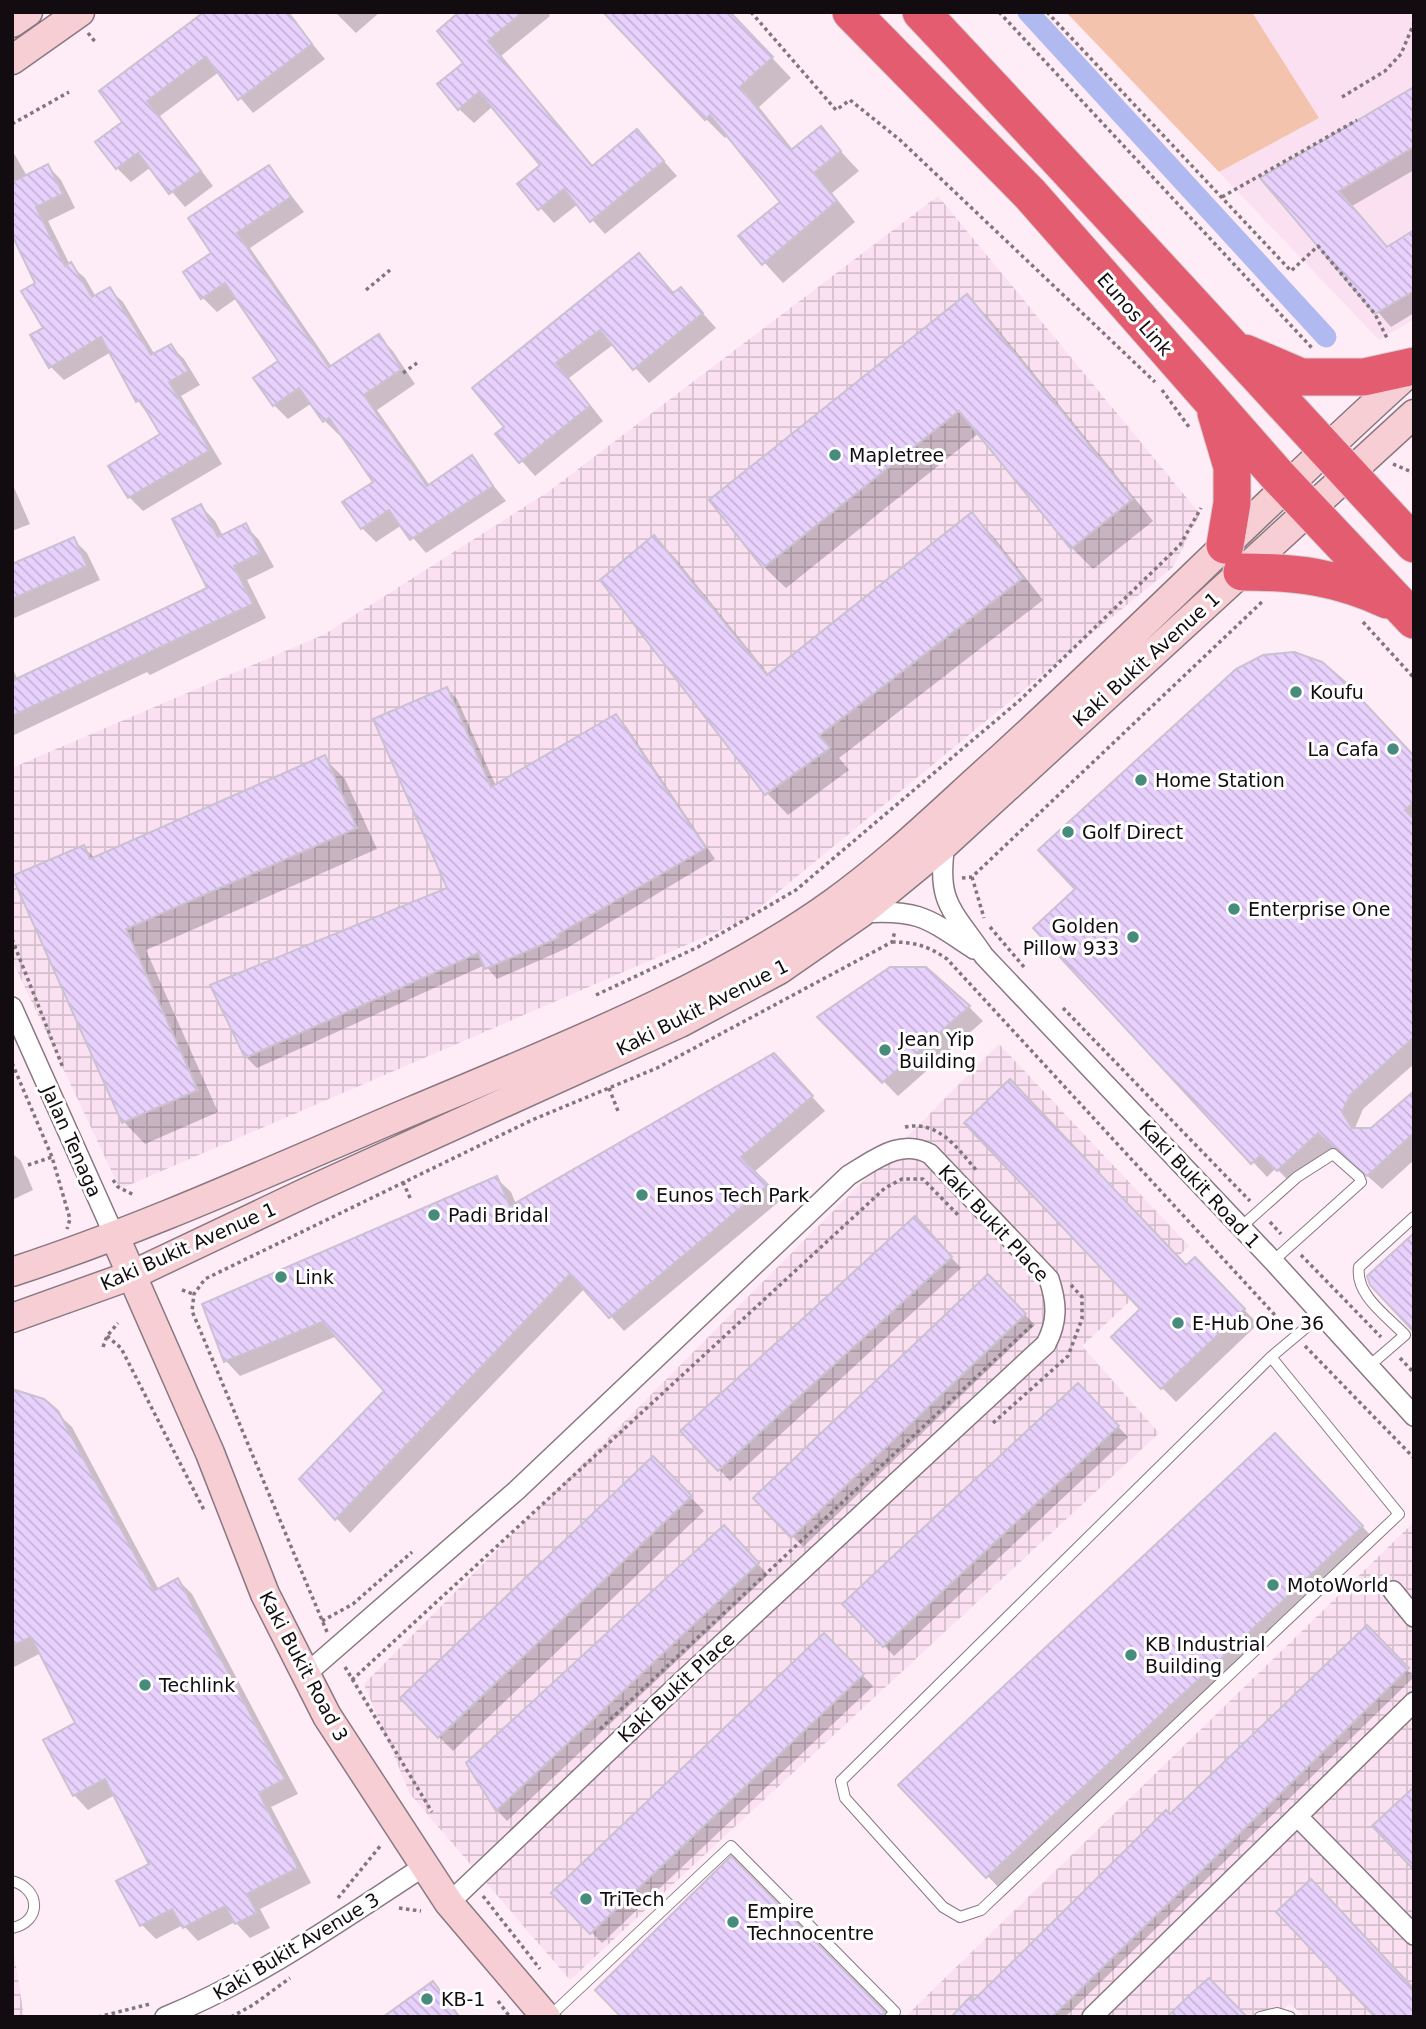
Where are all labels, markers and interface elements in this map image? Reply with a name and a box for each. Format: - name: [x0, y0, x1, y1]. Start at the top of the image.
- street label: Eunos Link: [1093, 268, 1177, 360]
- place label: Mapletree: [849, 444, 944, 466]
- marker: Mapletree: [827, 447, 843, 463]
- street label: Kaki Bukit Avenue 1: [1068, 587, 1224, 731]
- place label: Koufu: [1310, 681, 1364, 703]
- marker: Koufu: [1288, 684, 1304, 700]
- place label: La Cafa: [1307, 738, 1379, 760]
- marker: La Cafa: [1385, 741, 1401, 757]
- place label: Home Station: [1155, 769, 1285, 791]
- marker: Home Station: [1133, 772, 1149, 788]
- place label: Golf Direct: [1082, 821, 1183, 843]
- marker: Golf Direct: [1060, 824, 1076, 840]
- place label: Enterprise One: [1248, 898, 1390, 920]
- marker: Enterprise One: [1226, 901, 1242, 917]
- place label: Golden Pillow 933: [1023, 915, 1119, 959]
- marker: Golden Pillow 933: [1125, 929, 1141, 945]
- street label: Kaki Bukit Avenue 1: [613, 954, 791, 1060]
- place label: Jean Yip Building: [898, 1028, 976, 1072]
- marker: Jean Yip Building: [877, 1042, 893, 1058]
- street label: Jalan Tenaga: [37, 1081, 106, 1200]
- street label: Kaki Bukit Road 1: [1135, 1116, 1265, 1252]
- street label: Kaki Bukit Place: [934, 1160, 1054, 1286]
- place label: Eunos Tech Park: [656, 1184, 809, 1206]
- marker: Eunos Tech Park: [634, 1187, 650, 1203]
- street label: Kaki Bukit Avenue 1: [97, 1197, 279, 1295]
- place label: Padi Bridal: [448, 1204, 549, 1226]
- marker: Padi Bridal: [426, 1207, 442, 1223]
- place label: Link: [295, 1266, 334, 1288]
- marker: Link: [273, 1269, 289, 1285]
- place label: E-Hub One 36: [1192, 1312, 1324, 1334]
- marker: E-Hub One 36: [1170, 1315, 1186, 1331]
- place label: MotoWorld: [1287, 1574, 1389, 1596]
- marker: MotoWorld: [1265, 1577, 1281, 1593]
- street label: Kaki Bukit Road 3: [255, 1587, 353, 1745]
- street label: Kaki Bukit Place: [613, 1627, 739, 1747]
- place label: KB Industrial Building: [1145, 1633, 1266, 1677]
- marker: KB Industrial Building: [1123, 1647, 1139, 1663]
- place label: Techlink: [158, 1674, 235, 1696]
- marker: Techlink: [137, 1677, 153, 1693]
- street label: Kaki Bukit Avenue 3: [209, 1888, 383, 2004]
- place label: TriTech: [599, 1888, 664, 1910]
- marker: TriTech: [578, 1891, 594, 1907]
- place label: Empire Technocentre: [746, 1900, 874, 1944]
- marker: Empire Technocentre: [725, 1914, 741, 1930]
- place label: KB-1: [441, 1988, 485, 2010]
- marker: KB-1: [419, 1991, 435, 2007]

